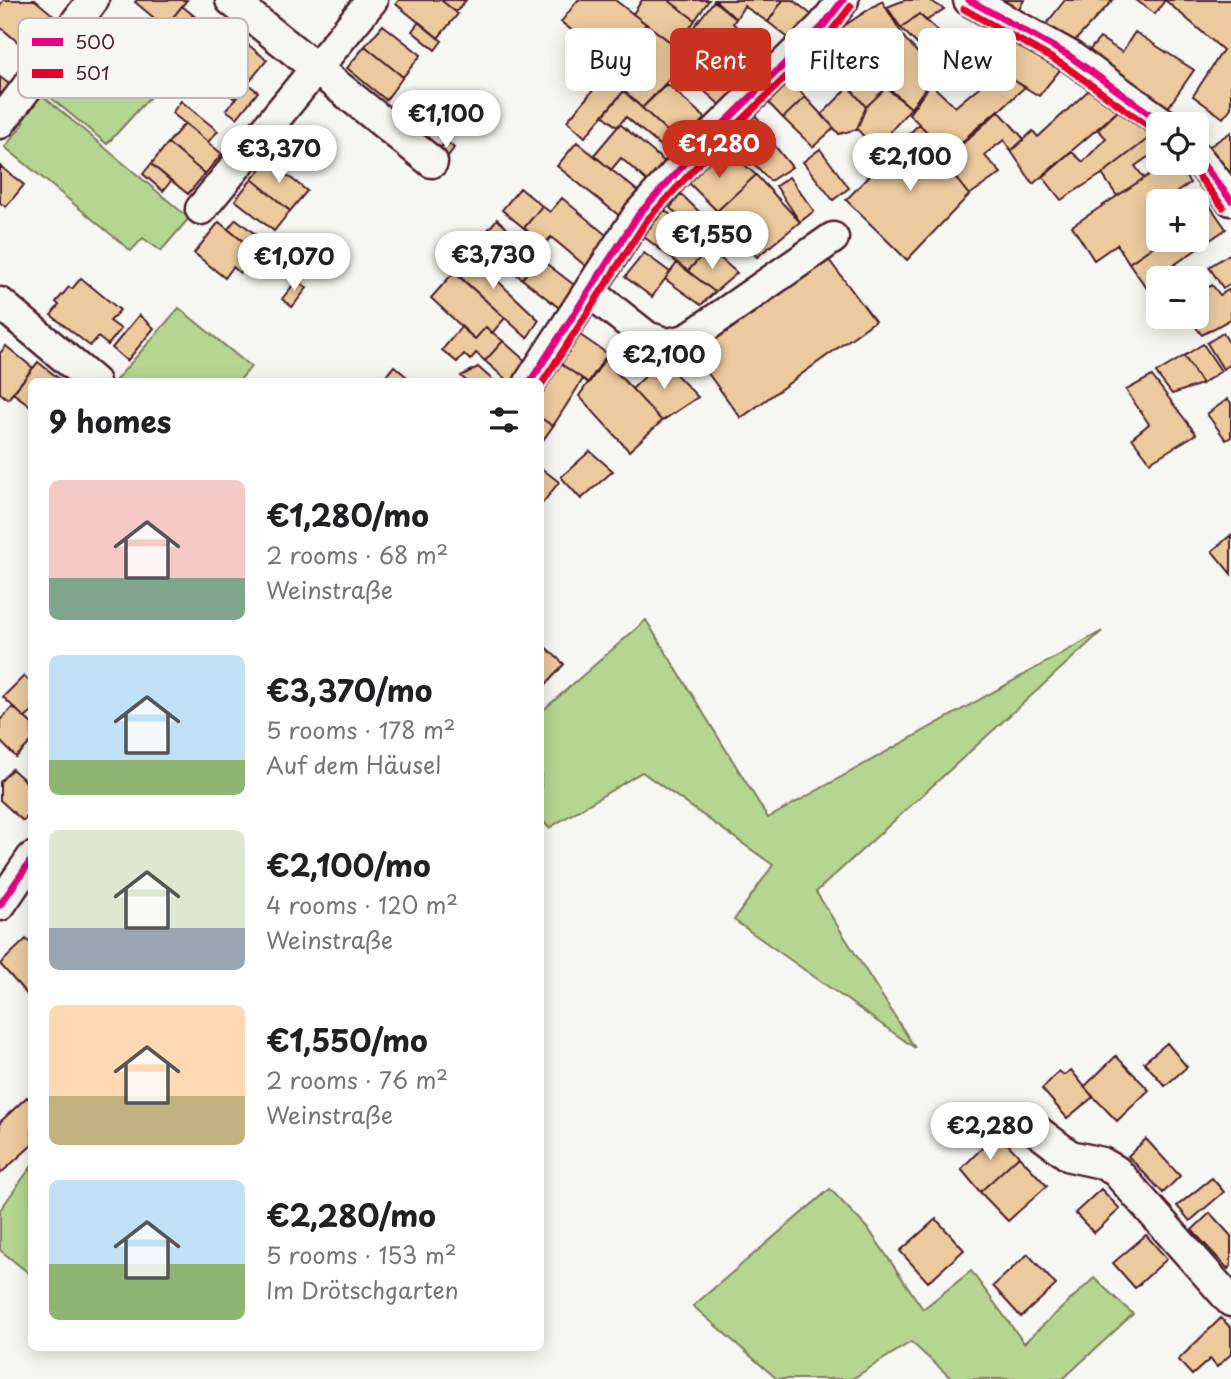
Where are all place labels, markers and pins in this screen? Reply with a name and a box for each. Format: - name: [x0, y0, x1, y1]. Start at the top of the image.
- pin: €1,100: [389, 90, 503, 150]
- pin: €1,280: [662, 120, 776, 180]
- pin: €3,370: [222, 125, 336, 185]
- pin: €2,100: [853, 134, 967, 193]
- pin: €1,550: [655, 212, 769, 271]
- pin: €3,730: [436, 232, 550, 291]
- pin: €1,070: [237, 233, 351, 293]
- pin: €2,100: [607, 332, 721, 391]
- pin: €2,280: [933, 1102, 1047, 1162]

